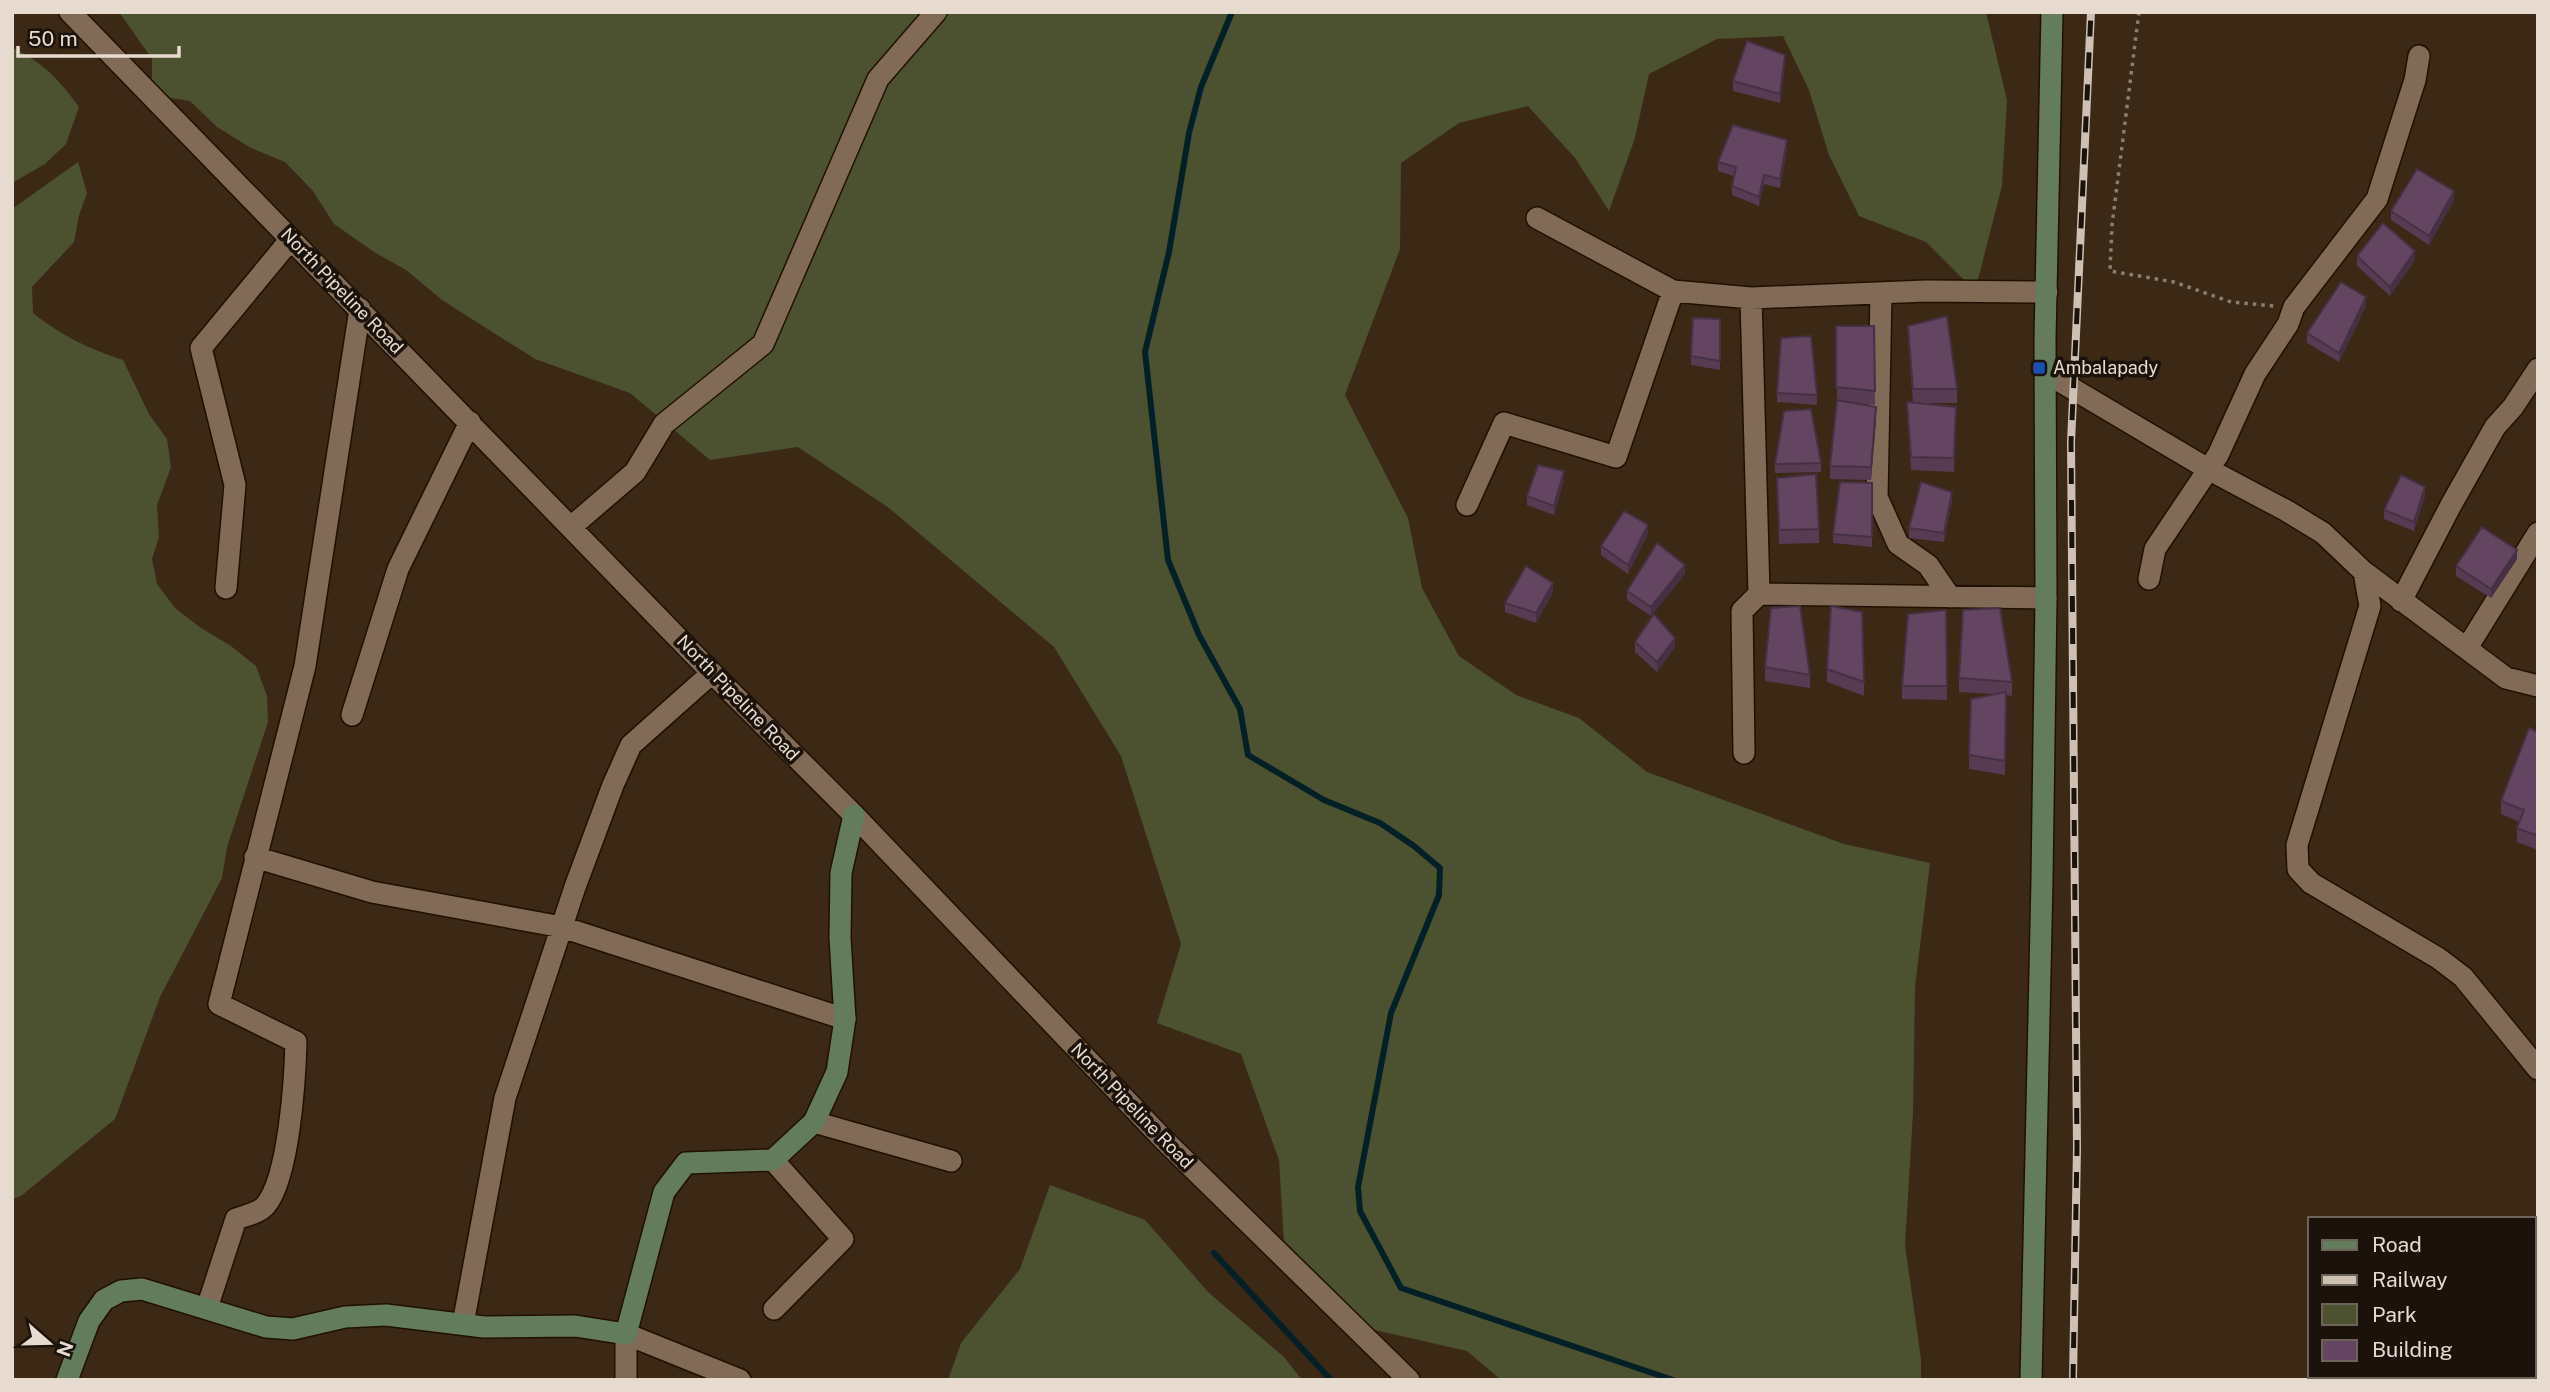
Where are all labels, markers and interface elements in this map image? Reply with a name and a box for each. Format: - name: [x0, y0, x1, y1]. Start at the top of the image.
- scale bar: [18, 14, 178, 58]
- text: 50 m: [28, 26, 78, 51]
- street label: North Pipeline Road: [277, 223, 408, 358]
- place label: Ambalapady: [2053, 357, 2159, 378]
- marker: Ambalapady: [2031, 360, 2047, 376]
- street label: North Pipeline Road: [673, 630, 804, 765]
- street label: North Pipeline Road: [1067, 1038, 1198, 1173]
- legend: [2308, 1217, 2536, 1378]
- text: Road: [2372, 1232, 2422, 1257]
- text: Railway: [2372, 1267, 2448, 1292]
- text: Park: [2372, 1302, 2417, 1327]
- north arrow: [14, 1308, 84, 1378]
- text: Building: [2372, 1337, 2453, 1362]
- text: N: [52, 1338, 78, 1360]

